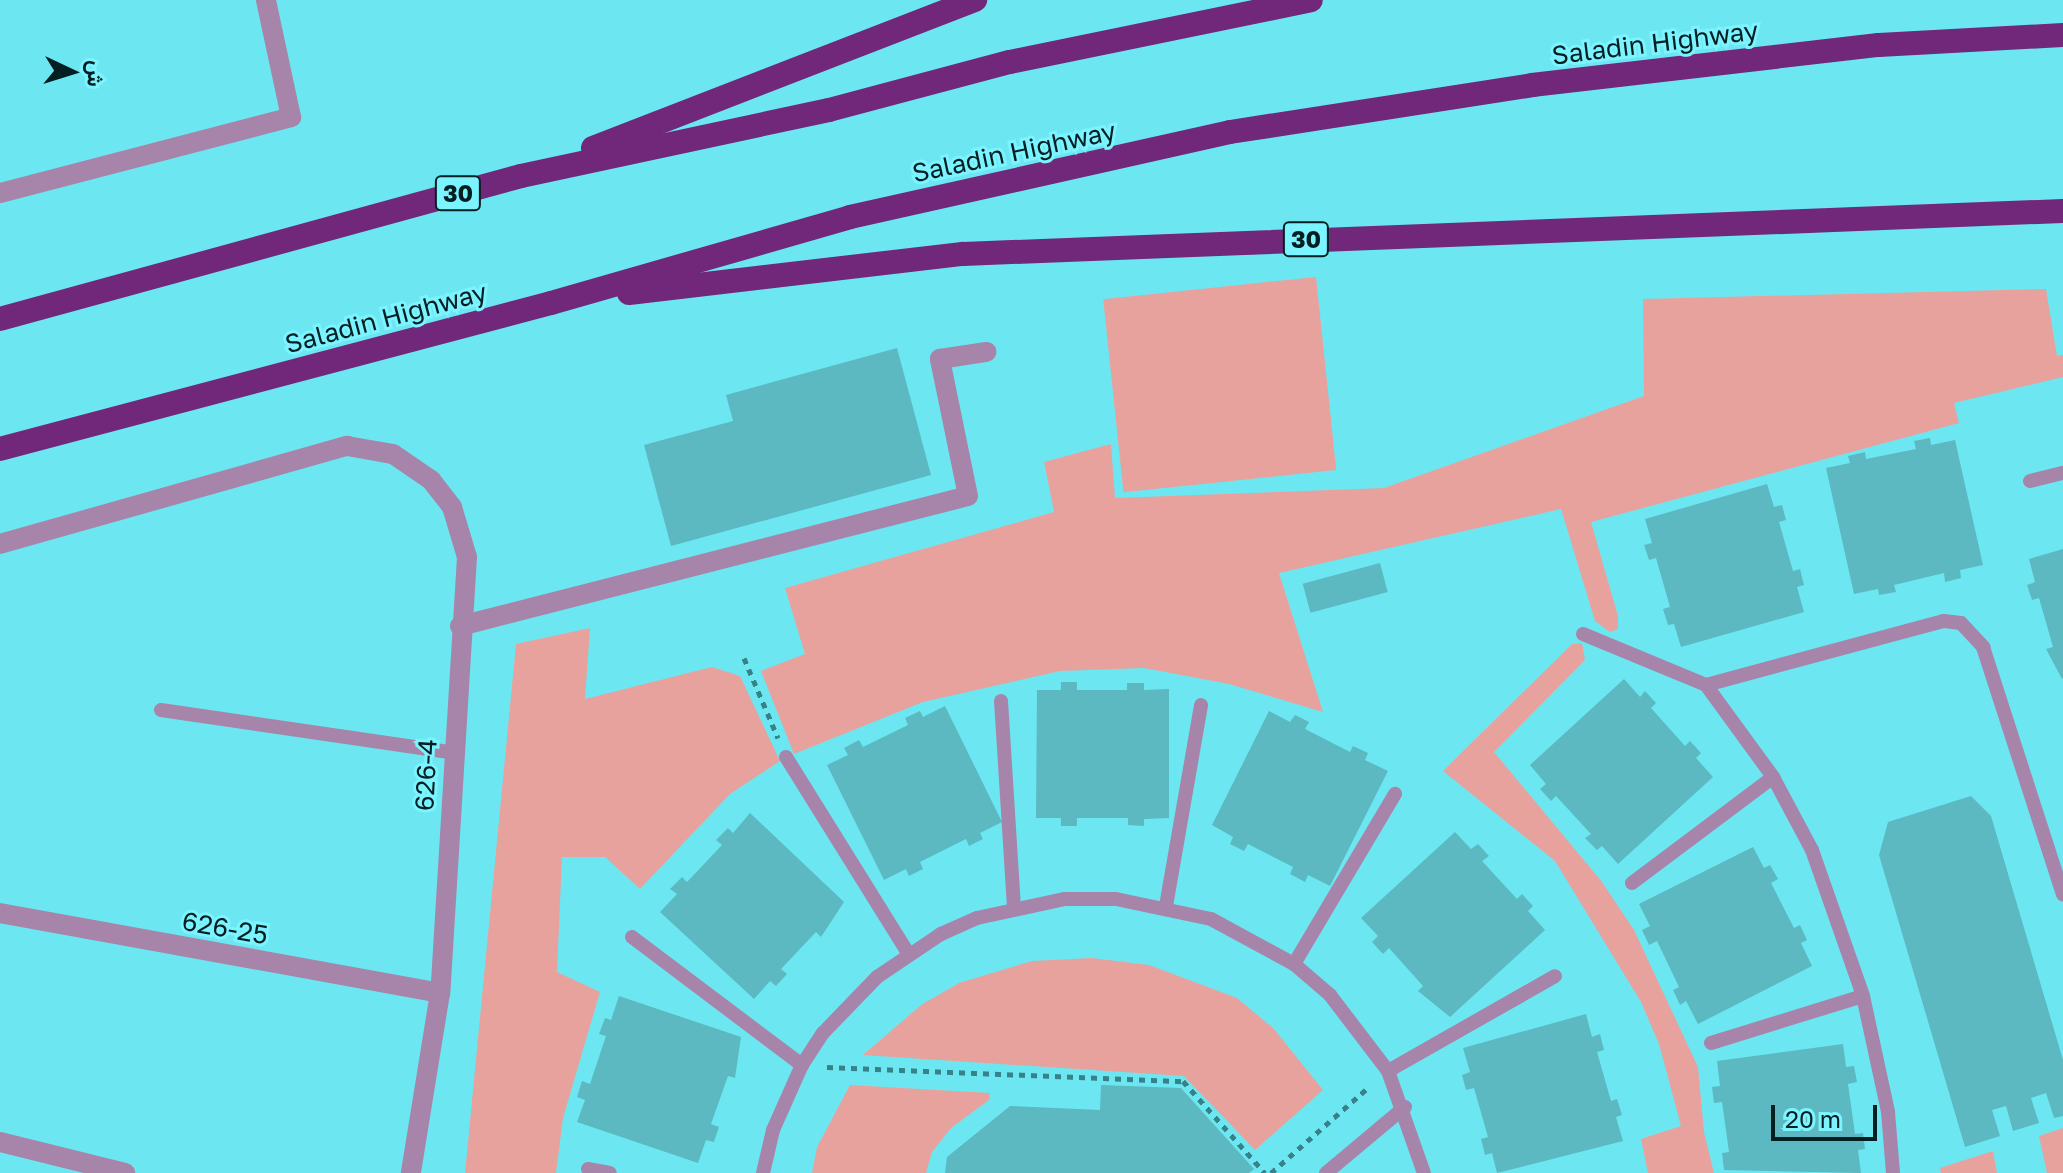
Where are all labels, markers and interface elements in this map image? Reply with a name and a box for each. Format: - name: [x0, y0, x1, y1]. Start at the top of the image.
- street label: Saladin Highway: [1550, 15, 1760, 71]
- north arrow: [32, 32, 112, 112]
- text: ش: [82, 60, 111, 88]
- street label: Saladin Highway: [909, 115, 1119, 189]
- road number: 30: [434, 173, 482, 213]
- road number: 30: [1282, 219, 1330, 259]
- street label: Saladin Highway: [282, 276, 490, 360]
- street label: 626-4: [409, 738, 443, 812]
- street label: 626-25: [180, 905, 270, 951]
- scale bar: [1775, 1089, 1881, 1139]
- text: 20 m: [1785, 1104, 1841, 1133]

